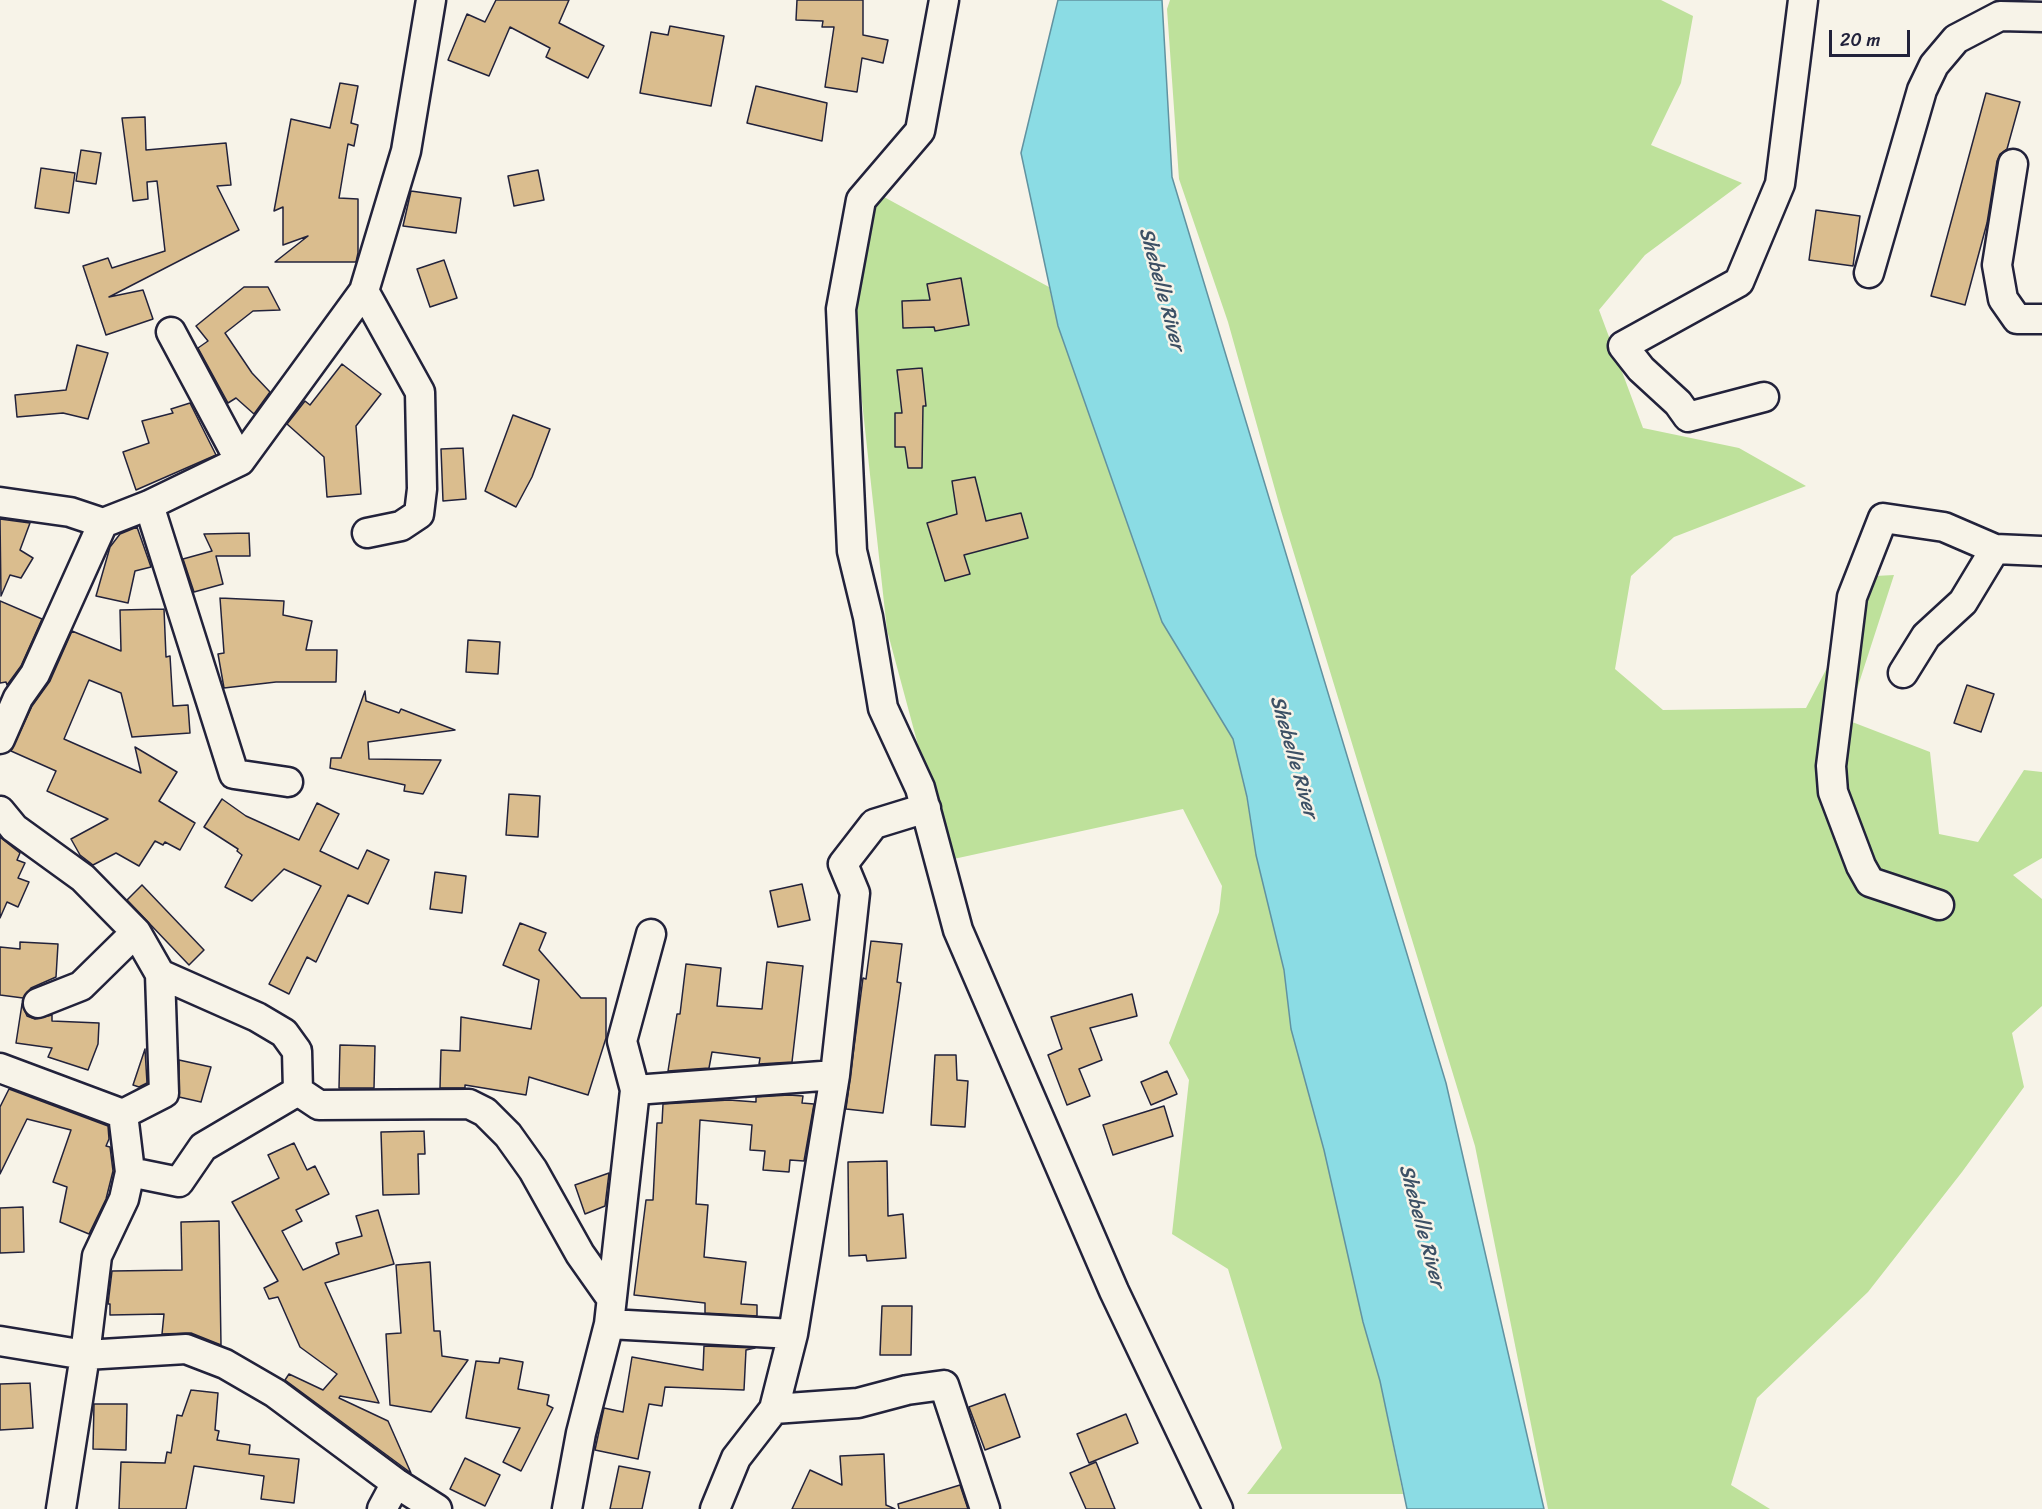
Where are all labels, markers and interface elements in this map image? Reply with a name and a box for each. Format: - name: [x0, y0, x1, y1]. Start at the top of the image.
- scale bar: [1832, 18, 1913, 56]
- text: 20 m: [1840, 24, 1880, 56]
- water label: Shebelle River: [1133, 225, 1189, 353]
- water label: Shebelle River: [1264, 693, 1322, 821]
- water label: Shebelle River: [1393, 1162, 1449, 1290]

